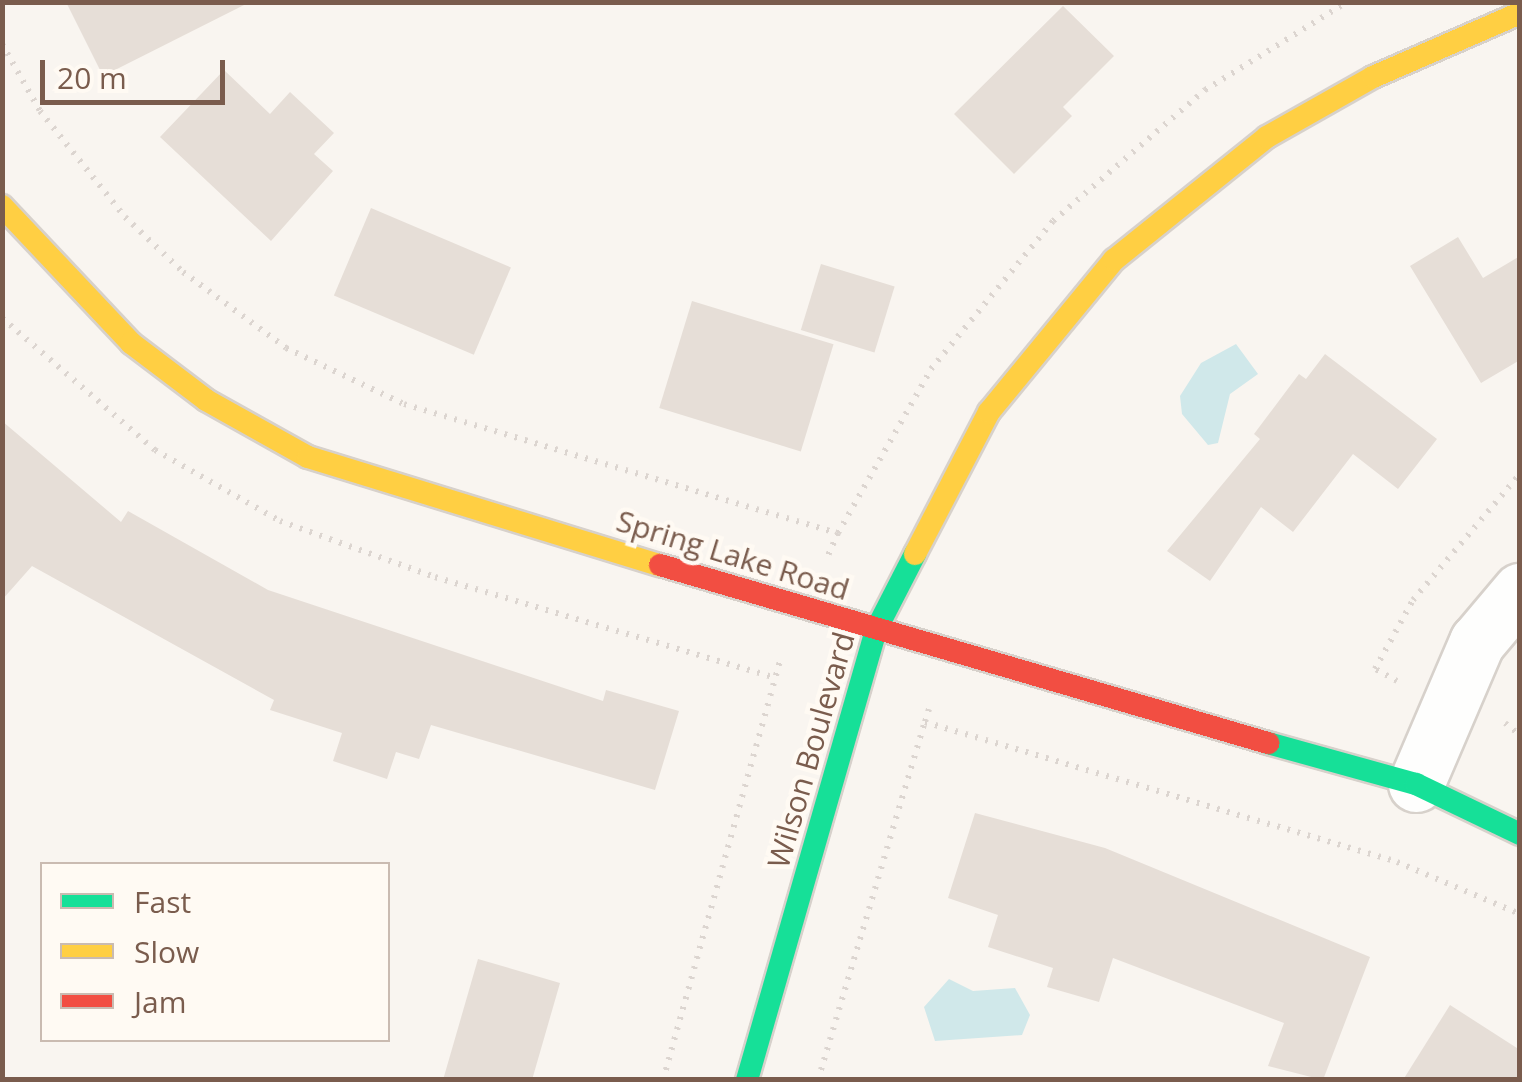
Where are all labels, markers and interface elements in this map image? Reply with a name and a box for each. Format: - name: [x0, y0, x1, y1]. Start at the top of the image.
- scale bar: [45, 40, 230, 102]
- text: 20 m: [57, 57, 127, 98]
- street label: Spring Lake Road: [612, 502, 854, 608]
- street label: Wilson Boulevard: [760, 628, 862, 872]
- legend: [40, 862, 390, 1042]
- text: Fast: [134, 881, 191, 922]
- text: Slow: [134, 931, 199, 972]
- text: Jam: [134, 981, 187, 1022]

